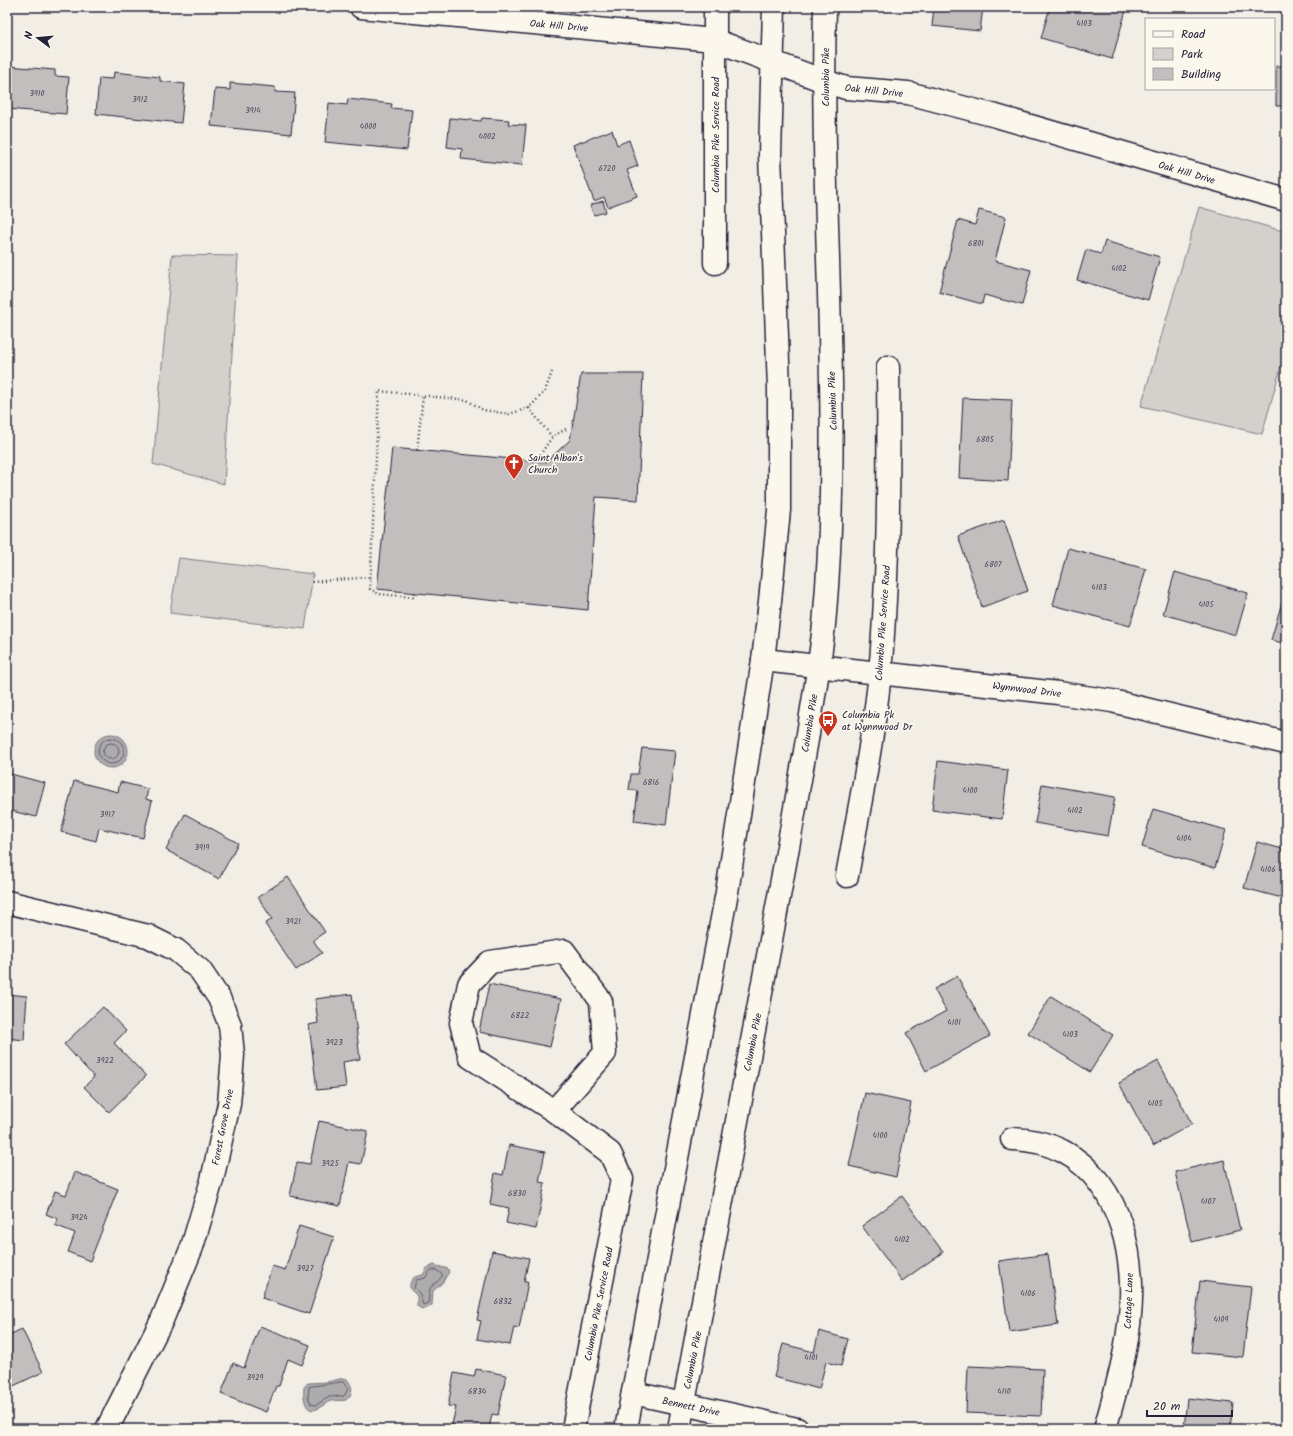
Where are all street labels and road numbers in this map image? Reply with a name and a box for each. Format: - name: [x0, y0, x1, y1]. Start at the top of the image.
- street label: Oak Hill Drive: [529, 15, 589, 37]
- street label: Columbia Pike: [818, 47, 834, 107]
- street label: Columbia Pike Service Road: [708, 76, 724, 193]
- street label: Oak Hill Drive: [844, 80, 904, 102]
- street label: Oak Hill Drive: [1156, 157, 1217, 189]
- street label: Columbia Pike: [824, 371, 842, 431]
- street label: Columbia Pike Service Road: [871, 564, 895, 681]
- street label: Wynnwood Drive: [992, 678, 1062, 702]
- street label: Columbia Pike: [797, 692, 823, 754]
- street label: Columbia Pike: [739, 1011, 767, 1073]
- street label: Forest Grove Drive: [208, 1087, 238, 1167]
- street label: Columbia Pike Service Road: [580, 1245, 618, 1363]
- street label: Cottage Lane: [1120, 1272, 1138, 1329]
- street label: Columbia Pike: [679, 1329, 707, 1391]
- street label: Bennett Drive: [660, 1393, 722, 1421]

